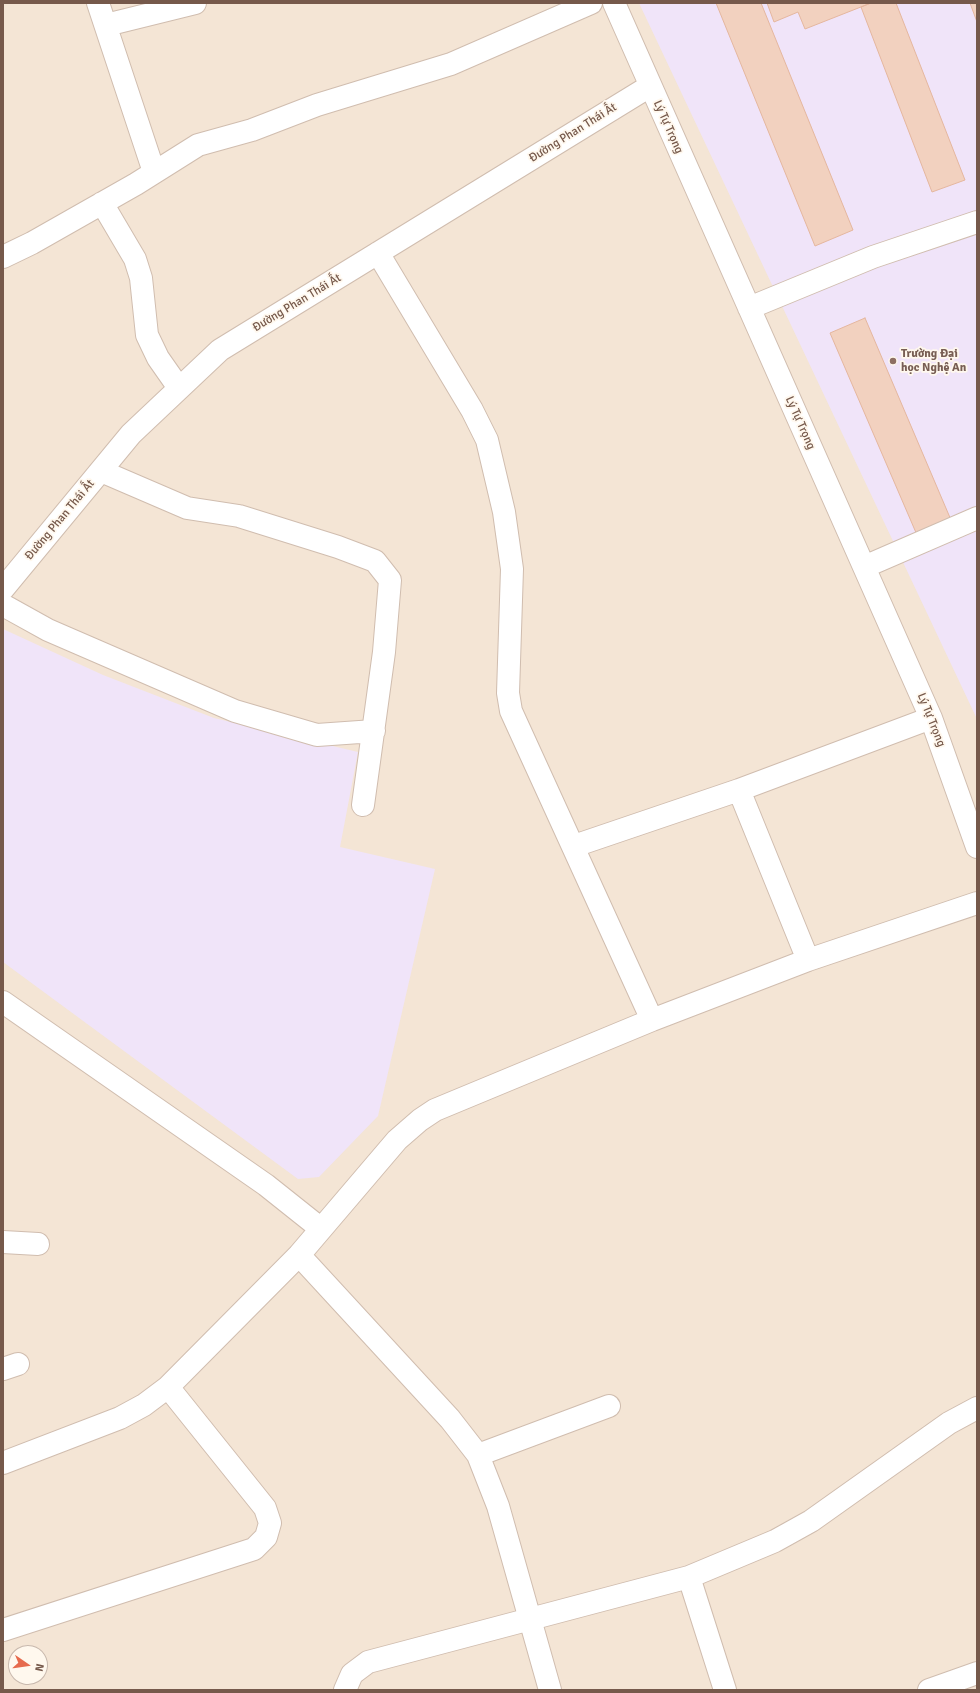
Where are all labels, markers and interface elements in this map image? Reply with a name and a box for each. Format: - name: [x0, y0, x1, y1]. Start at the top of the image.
- street label: Lý Tự Trọng: [650, 98, 686, 156]
- street label: Đường Phan Thái Ất: [526, 100, 620, 166]
- street label: Đường Phan Thái Ất: [250, 271, 344, 335]
- place label: Trường Đại học Nghệ An: [901, 347, 966, 375]
- marker: Trường Đại học Nghệ An: [888, 356, 898, 366]
- street label: Lý Tự Trọng: [782, 394, 818, 452]
- street label: Đường Phan Thái Ất: [22, 477, 98, 563]
- street label: Lý Tự Trọng: [914, 691, 948, 749]
- north arrow: [8, 1645, 48, 1685]
- text: N: [32, 1662, 46, 1673]

